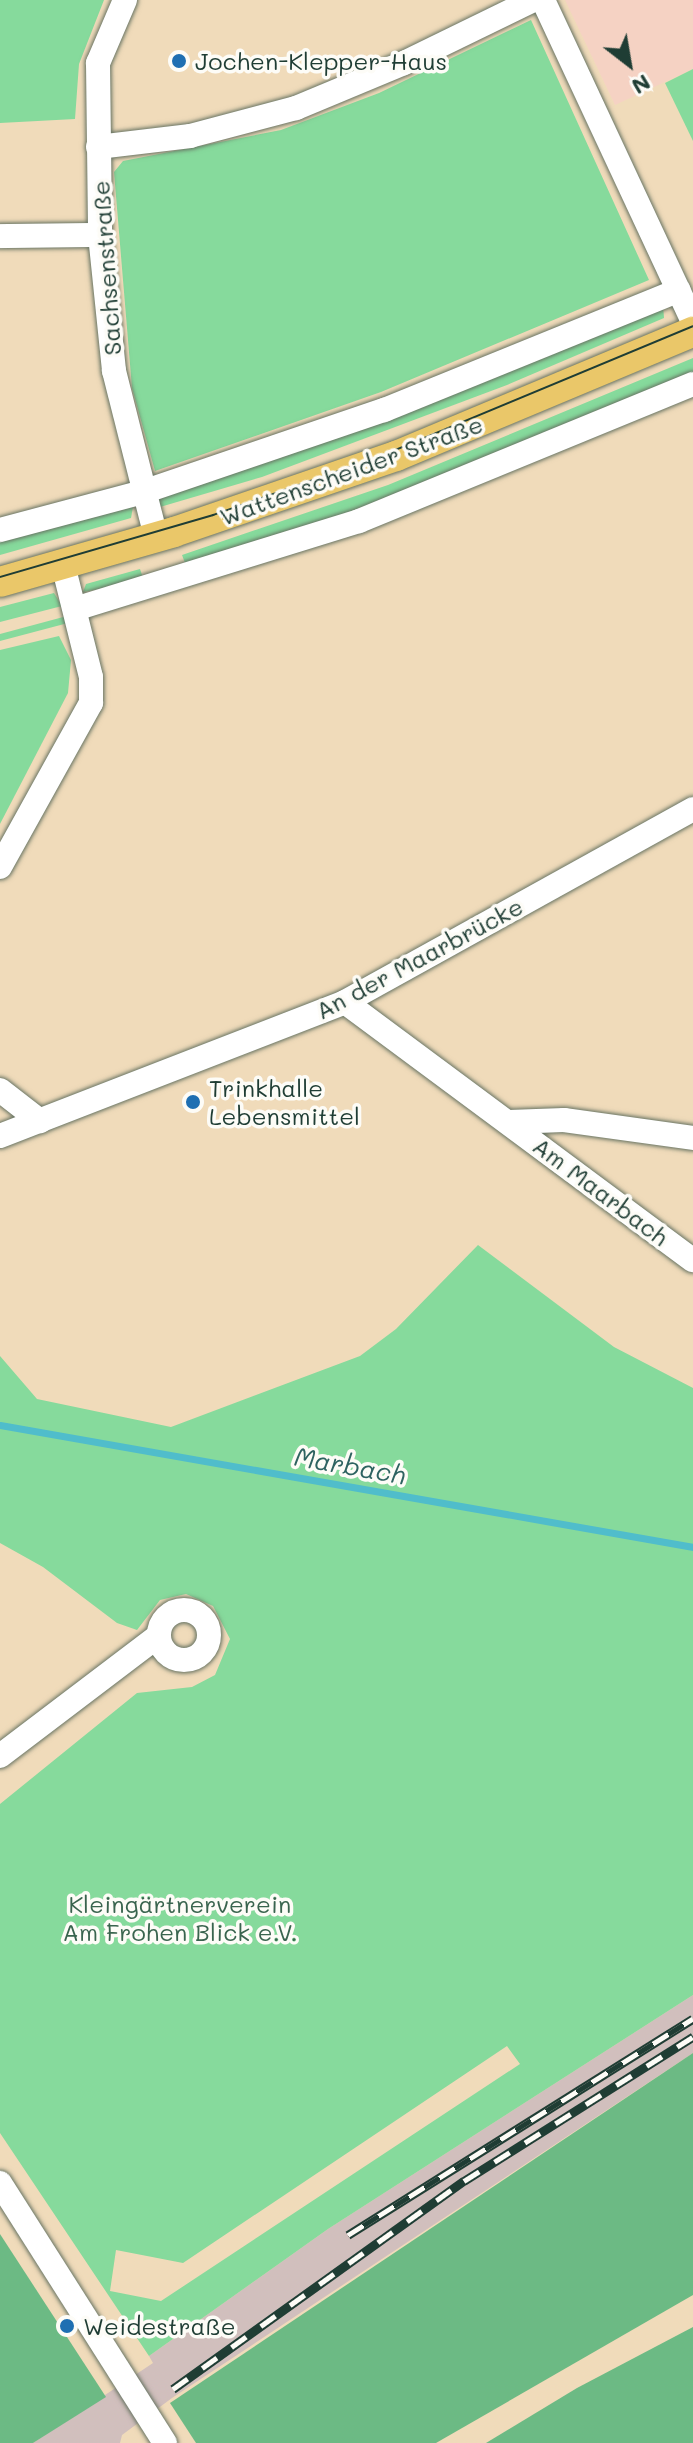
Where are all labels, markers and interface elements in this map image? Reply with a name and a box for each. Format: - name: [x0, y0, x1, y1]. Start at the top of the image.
- north arrow: [589, 24, 669, 104]
- place label: Jochen-Klepper-Haus: [195, 47, 447, 75]
- marker: Jochen-Klepper-Haus: [170, 52, 188, 70]
- text: N: [627, 68, 656, 102]
- street label: Sachsenstraße: [86, 180, 126, 356]
- street label: Wattenscheider Straße: [216, 409, 486, 531]
- street label: An der Maarbrücke: [310, 891, 528, 1025]
- place label: Trinkhalle Lebensmittel: [209, 1074, 360, 1130]
- marker: Trinkhalle Lebensmittel: [184, 1093, 202, 1111]
- street label: Am Maarbach: [527, 1131, 675, 1251]
- water label: Marbach: [292, 1441, 408, 1491]
- park label: Kleingärtnerverein Am Frohen Blick e.V.: [63, 1890, 297, 1946]
- place label: Weidestraße: [83, 2312, 236, 2340]
- marker: Weidestraße: [58, 2317, 76, 2335]

